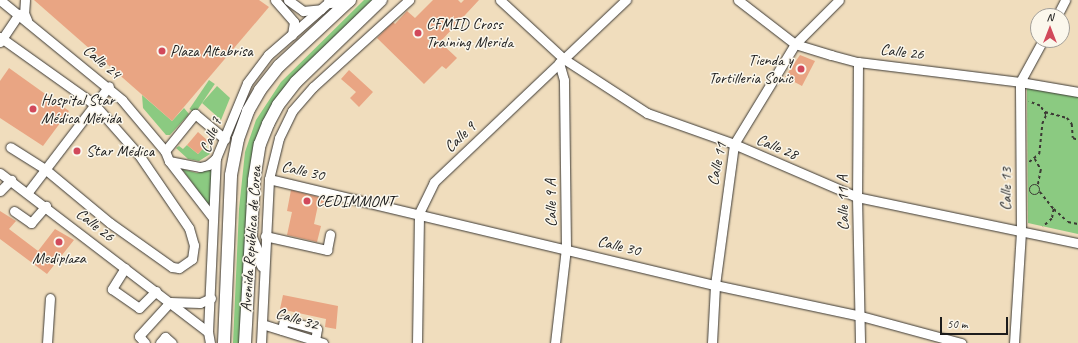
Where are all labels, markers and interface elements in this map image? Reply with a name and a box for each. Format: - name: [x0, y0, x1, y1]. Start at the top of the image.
- north arrow: [1030, 8, 1070, 48]
- text: N: [1047, 10, 1053, 24]
- place label: CFMID Cross Training Merida: [426, 14, 513, 52]
- marker: CFMID Cross Training Merida: [413, 28, 423, 38]
- street label: Calle 26: [879, 40, 925, 64]
- street label: Calle 24: [79, 41, 125, 83]
- place label: Plaza Altabrisa: [170, 41, 253, 61]
- marker: Plaza Altabrisa: [157, 46, 167, 56]
- place label: Tienda y Tortilleria Sonic: [709, 50, 793, 88]
- marker: Tienda y Tortilleria Sonic: [796, 64, 806, 74]
- place label: Hospital Star Médica Mérida: [41, 90, 121, 128]
- marker: Hospital Star Médica Mérida: [28, 104, 38, 114]
- street label: Calle 7: [196, 115, 226, 155]
- street label: Calle 9: [440, 118, 480, 156]
- street label: Calle 28: [753, 130, 801, 164]
- place label: Star Médica: [86, 141, 154, 161]
- street label: Calle 11: [703, 141, 731, 187]
- marker: Star Médica: [71, 145, 83, 157]
- street label: Calle 30: [280, 157, 326, 185]
- street label: Avenida República de Corea: [236, 166, 266, 312]
- street label: Calle 13: [996, 167, 1016, 211]
- street label: Calle 11 A: [833, 175, 853, 231]
- street label: Calle 9 A: [541, 179, 561, 227]
- place label: CEDIMMONT: [316, 191, 395, 211]
- marker: CEDIMMONT: [301, 195, 313, 207]
- street label: Calle 26: [72, 204, 118, 246]
- street label: Calle 30: [596, 231, 642, 261]
- marker: Mediplaza: [54, 237, 64, 247]
- place label: Mediplaza: [32, 248, 86, 268]
- street label: Calle 32: [273, 303, 321, 335]
- scale bar: [942, 309, 1010, 335]
- text: 50 m: [947, 316, 967, 332]

